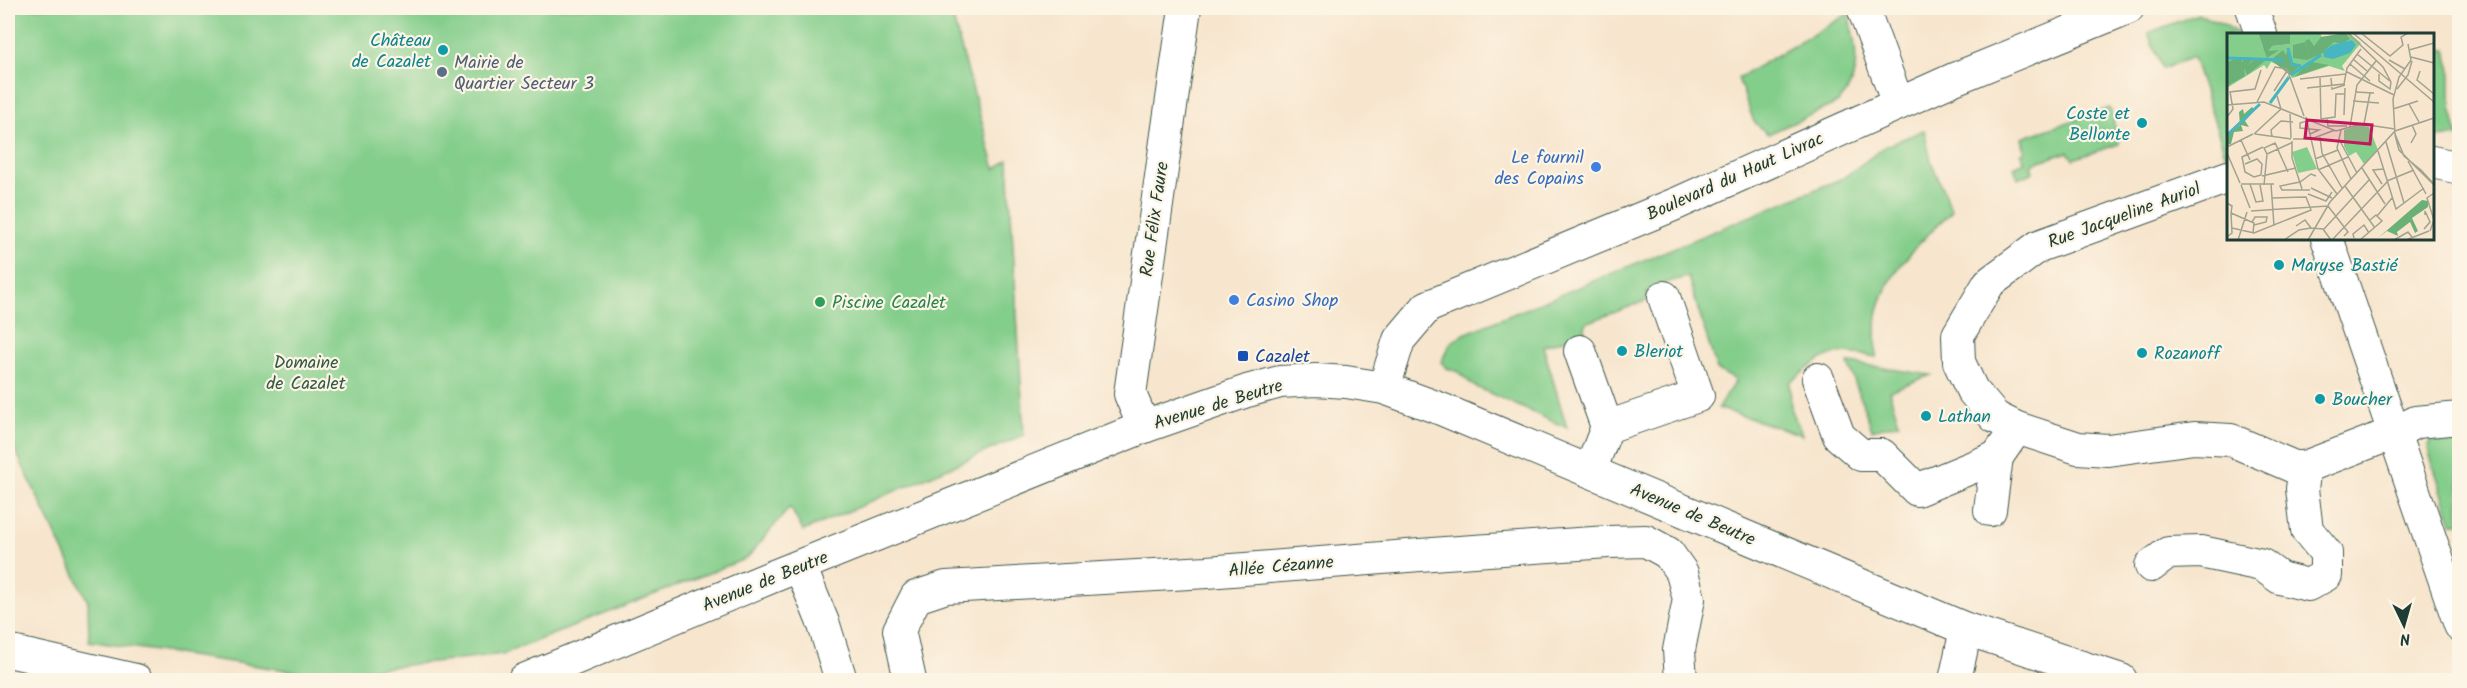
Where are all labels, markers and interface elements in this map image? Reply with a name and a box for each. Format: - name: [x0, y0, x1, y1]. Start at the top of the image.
- place label: Château de Cazalet: [352, 27, 432, 77]
- inset map: [2227, 33, 2434, 240]
- marker: Château de Cazalet: [436, 43, 450, 57]
- place label: Mairie de Quartier Secteur 3: [454, 49, 594, 99]
- marker: Mairie de Quartier Secteur 3: [435, 65, 449, 79]
- place label: Coste et Bellonte: [2066, 100, 2131, 150]
- marker: Coste et Bellonte: [2135, 116, 2149, 130]
- street label: Boulevard du Haut Livrac: [1642, 125, 1829, 230]
- place label: Le fournil des Copains: [1495, 144, 1585, 194]
- street label: Rue Félix Faure: [1133, 160, 1178, 279]
- marker: Le fournil des Copains: [1589, 160, 1603, 174]
- street label: Rue Jacqueline Auriol: [2044, 175, 2206, 258]
- place label: Maryse Bastié: [2291, 252, 2399, 281]
- marker: Maryse Bastié: [2272, 258, 2286, 272]
- place label: Casino Shop: [1246, 287, 1339, 316]
- place label: Piscine Cazalet: [832, 289, 947, 318]
- marker: Casino Shop: [1227, 293, 1241, 307]
- marker: Piscine Cazalet: [813, 295, 827, 309]
- place label: Bleriot: [1634, 338, 1684, 367]
- place label: Rozanoff: [2154, 340, 2223, 369]
- place label: Cazalet: [1255, 343, 1311, 372]
- marker: Bleriot: [1615, 344, 1629, 358]
- marker: Rozanoff: [2135, 346, 2149, 360]
- park label: Domaine de Cazalet: [266, 349, 347, 399]
- marker: Cazalet: [1236, 349, 1250, 363]
- street label: Avenue de Beutre: [1150, 372, 1287, 439]
- place label: Boucher: [2332, 386, 2393, 415]
- marker: Boucher: [2313, 392, 2327, 406]
- place label: Lathan: [1938, 403, 1991, 432]
- marker: Lathan: [1919, 409, 1933, 423]
- street label: Avenue de Beutre: [1625, 476, 1760, 555]
- street label: Avenue de Beutre: [698, 544, 833, 621]
- street label: Allée Cézanne: [1227, 548, 1335, 587]
- north arrow: [2374, 595, 2434, 655]
- text: N: [2399, 626, 2411, 651]

